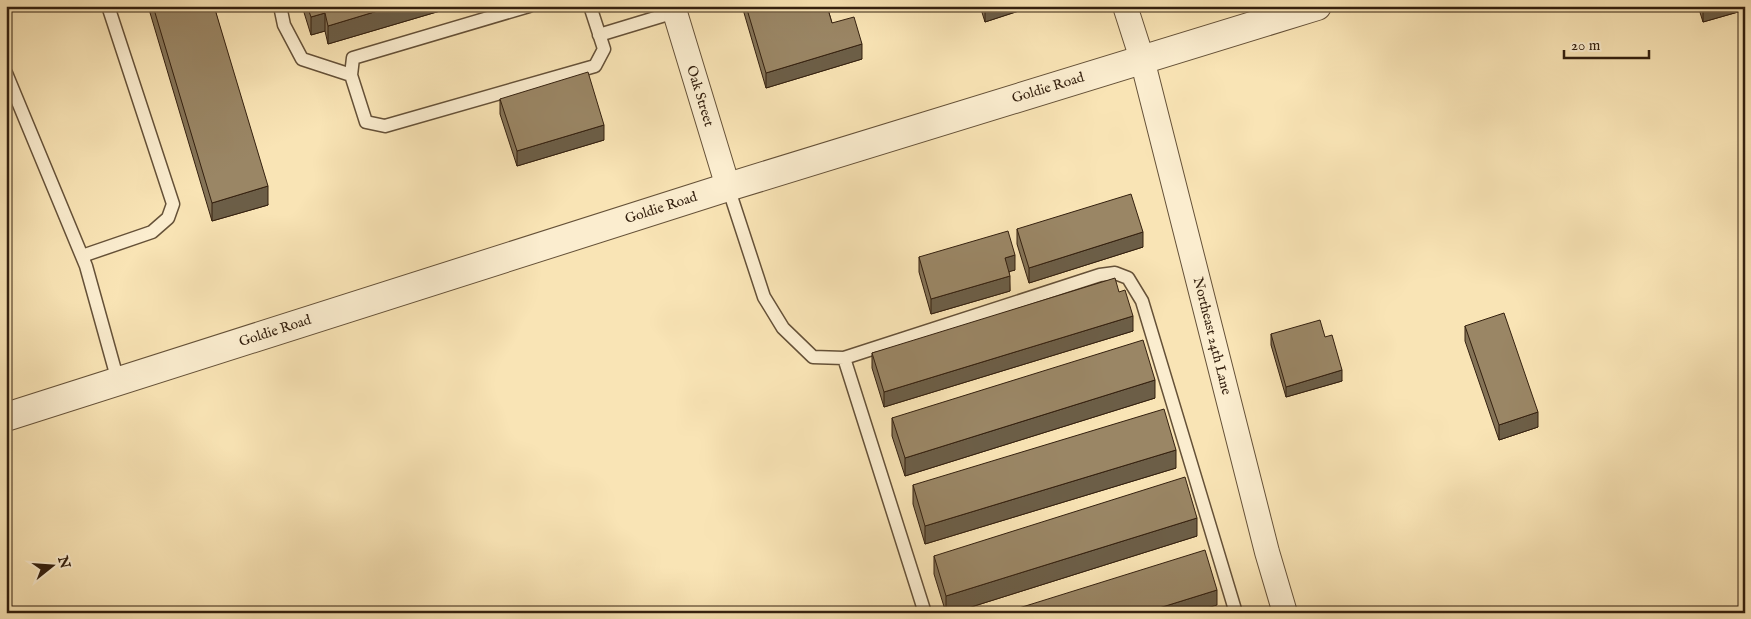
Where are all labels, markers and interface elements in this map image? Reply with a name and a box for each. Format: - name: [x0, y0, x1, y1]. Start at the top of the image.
- scale bar: [1564, 28, 1648, 60]
- text: 20 m: [1571, 36, 1601, 55]
- street label: Oak Street: [682, 63, 718, 129]
- street label: Goldie Road: [1010, 68, 1087, 108]
- street label: Goldie Road: [623, 188, 700, 228]
- street label: Northeast 24th Lane: [1189, 275, 1235, 397]
- street label: Goldie Road: [237, 311, 314, 351]
- north arrow: [28, 542, 78, 592]
- text: N: [53, 553, 74, 571]

